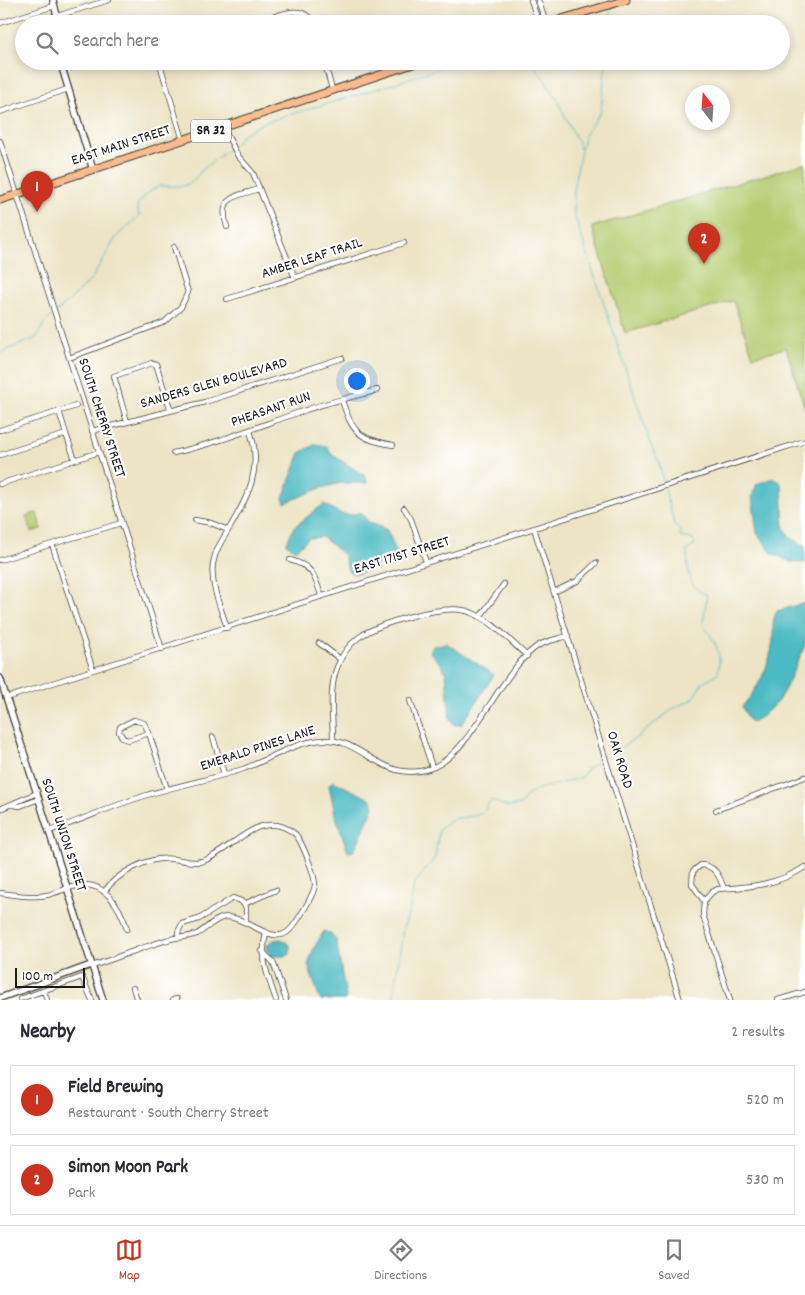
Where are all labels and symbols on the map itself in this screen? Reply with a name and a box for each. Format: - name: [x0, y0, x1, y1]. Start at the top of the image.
- north arrow: [685, 85, 730, 130]
- street label: EAST MAIN STREET: [69, 120, 173, 172]
- road number: SR 32: [191, 120, 231, 142]
- pin: 1: [21, 171, 53, 212]
- pin: 2: [688, 223, 720, 264]
- street label: AMBER LEAF TRAIL: [259, 232, 365, 286]
- street label: SANDERS GLEN BOULEVARD: [138, 352, 290, 416]
- street label: SOUTH CHERRY STREET: [71, 355, 131, 481]
- your location: [344, 368, 370, 394]
- street label: PHEASANT RUN: [228, 386, 314, 434]
- street label: EAST 171ST STREET: [351, 531, 453, 581]
- street label: EMERALD PINES LANE: [198, 720, 318, 778]
- street label: OAK ROAD: [600, 729, 638, 792]
- street label: SOUTH UNION STREET: [34, 776, 92, 894]
- scale bar: [15, 965, 85, 988]

